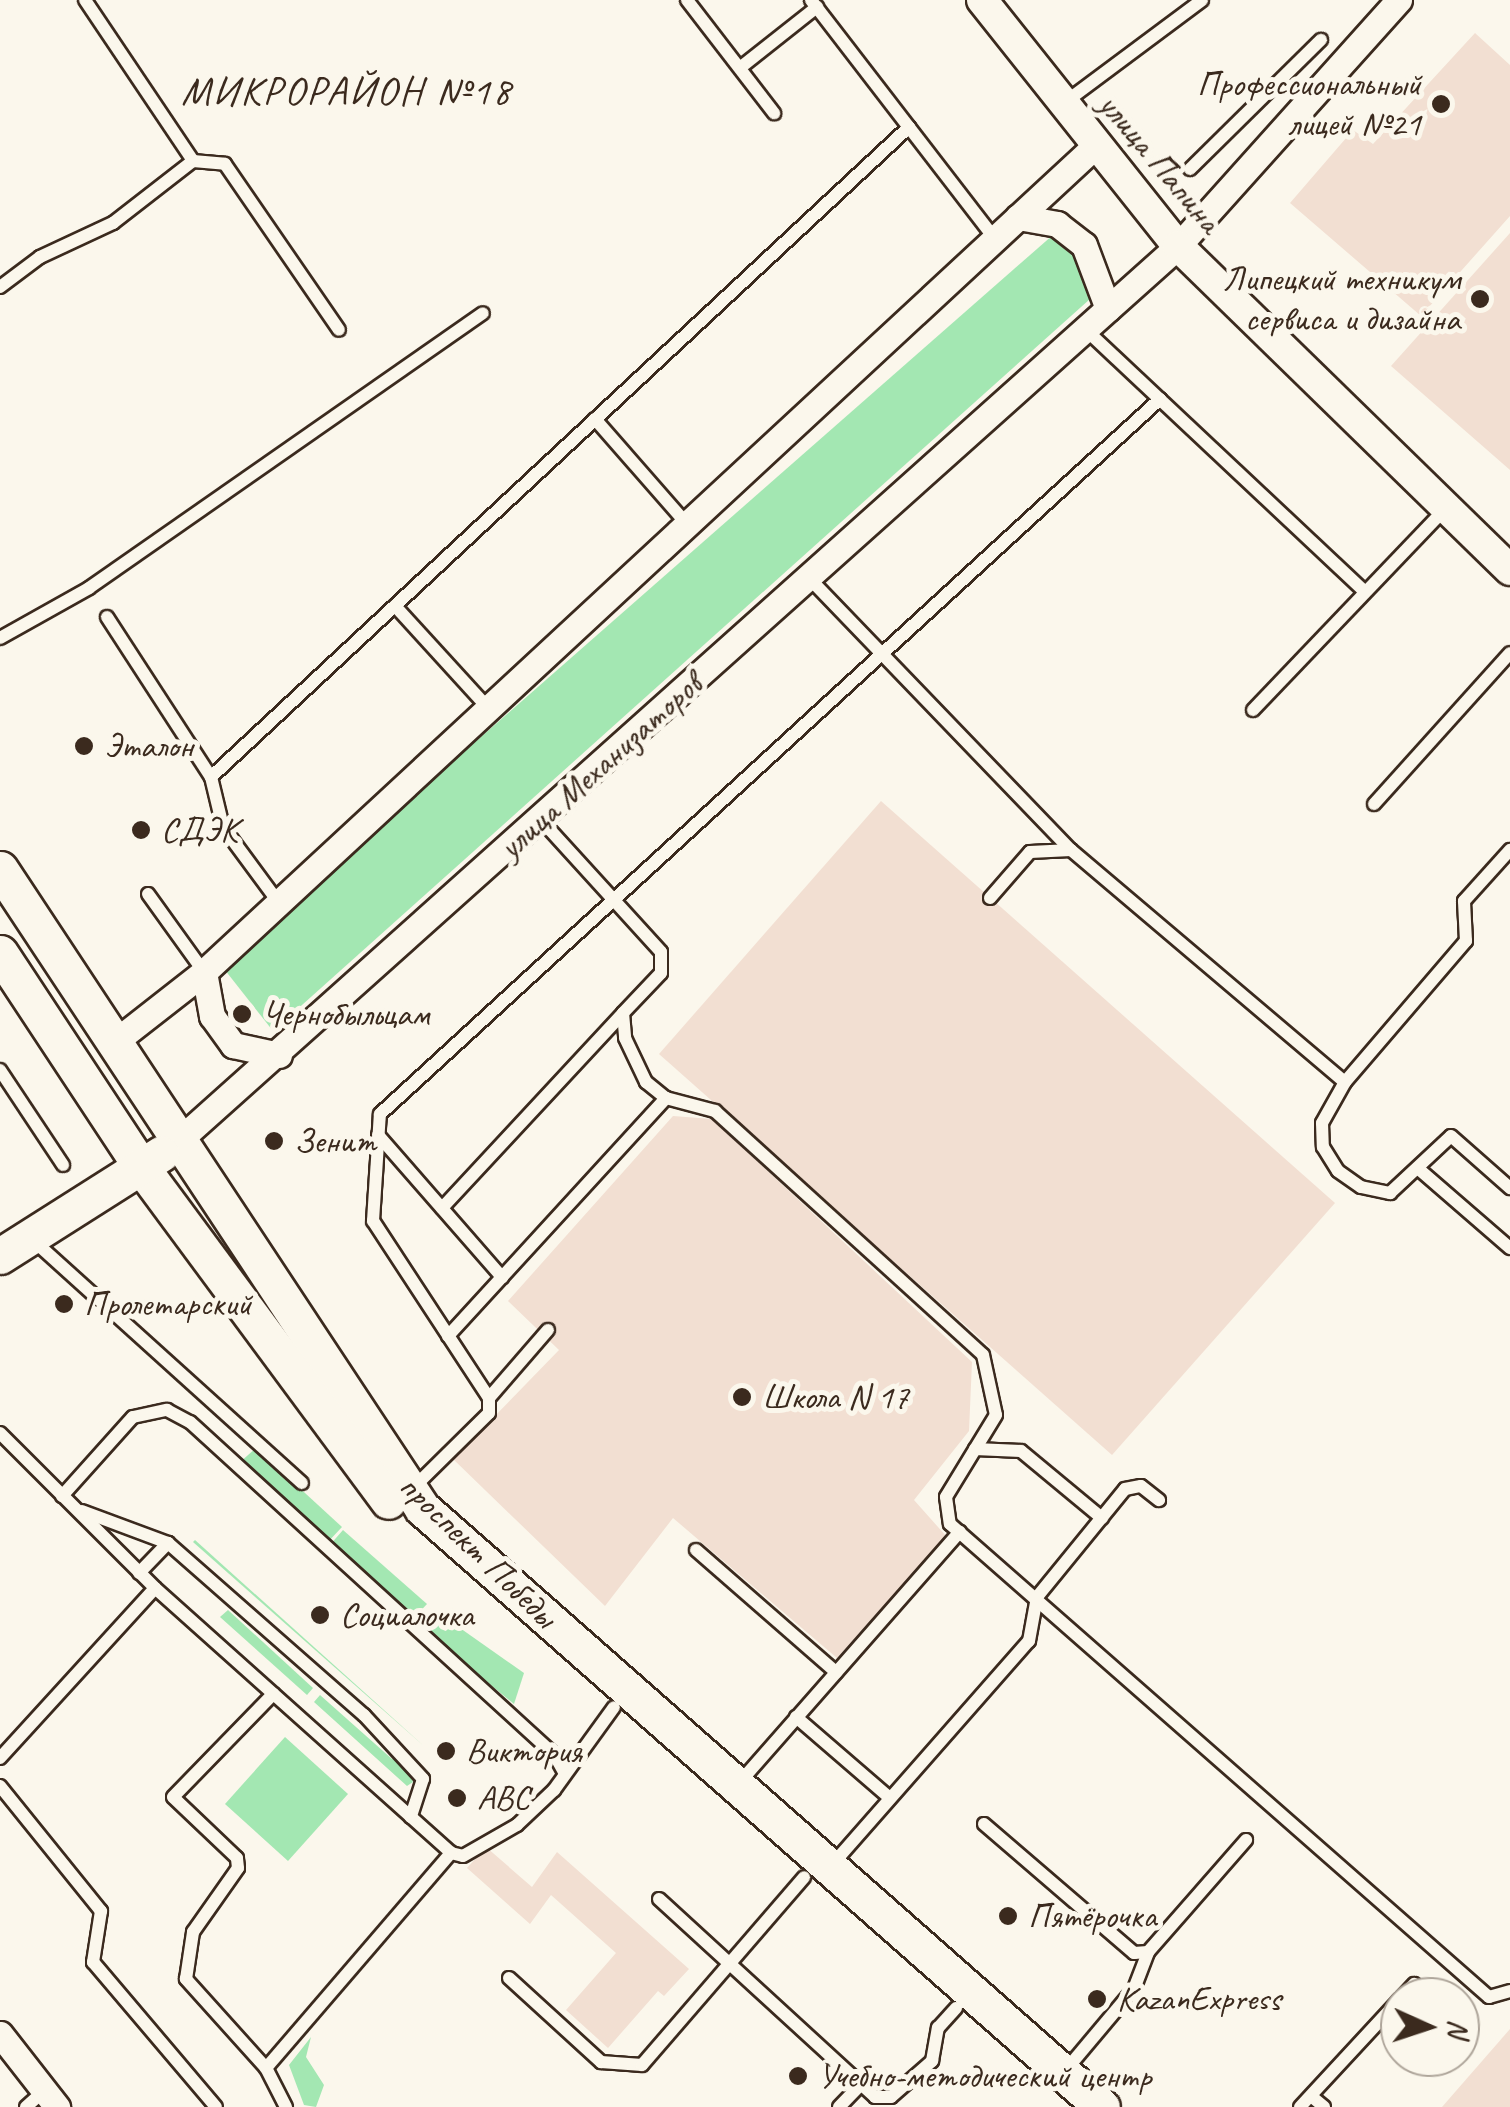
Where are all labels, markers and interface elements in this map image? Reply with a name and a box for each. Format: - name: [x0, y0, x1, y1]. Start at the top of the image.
- place label: Профессиональный лицей №21: [1197, 63, 1421, 145]
- district label: МИКРОРАЙОН №18: [181, 67, 513, 115]
- street label: улица Папина: [1089, 85, 1231, 241]
- marker: Профессиональный лицей №21: [1430, 93, 1452, 115]
- place label: Липецкий техникум сервиса и дизайна: [1223, 258, 1460, 340]
- marker: Липецкий техникум сервиса и дизайна: [1469, 288, 1491, 310]
- street label: улица Механизаторов: [491, 665, 709, 867]
- place label: Эталон: [104, 725, 193, 767]
- marker: Эталон: [73, 735, 95, 757]
- place label: СДЭК: [161, 809, 238, 851]
- marker: СДЭК: [130, 819, 152, 841]
- place label: Чернобыльцам: [262, 993, 429, 1035]
- marker: Чернобыльцам: [231, 1003, 253, 1025]
- place label: Зенит: [294, 1120, 376, 1162]
- marker: Зенит: [263, 1130, 285, 1152]
- place label: Пролетарский: [84, 1283, 252, 1325]
- marker: Пролетарский: [53, 1293, 75, 1315]
- place label: Школа N 17: [762, 1376, 909, 1418]
- marker: Школа N 17: [731, 1386, 753, 1408]
- street label: проспект Победы: [390, 1465, 566, 1637]
- place label: Социалочка: [340, 1594, 474, 1636]
- marker: Социалочка: [309, 1604, 331, 1626]
- place label: Виктория: [466, 1730, 582, 1772]
- marker: Виктория: [435, 1740, 457, 1762]
- place label: АВС: [477, 1777, 529, 1819]
- marker: АВС: [446, 1787, 468, 1809]
- place label: Пятёрочка: [1028, 1895, 1156, 1937]
- marker: Пятёрочка: [997, 1905, 1019, 1927]
- north arrow: [1380, 1977, 1480, 2077]
- place label: KazanExpress: [1117, 1978, 1281, 2020]
- marker: KazanExpress: [1086, 1988, 1108, 2010]
- text: N: [1441, 2019, 1476, 2038]
- place label: Учебно-методический центр: [818, 2055, 1151, 2097]
- marker: Учебно-методический центр: [787, 2065, 809, 2087]

